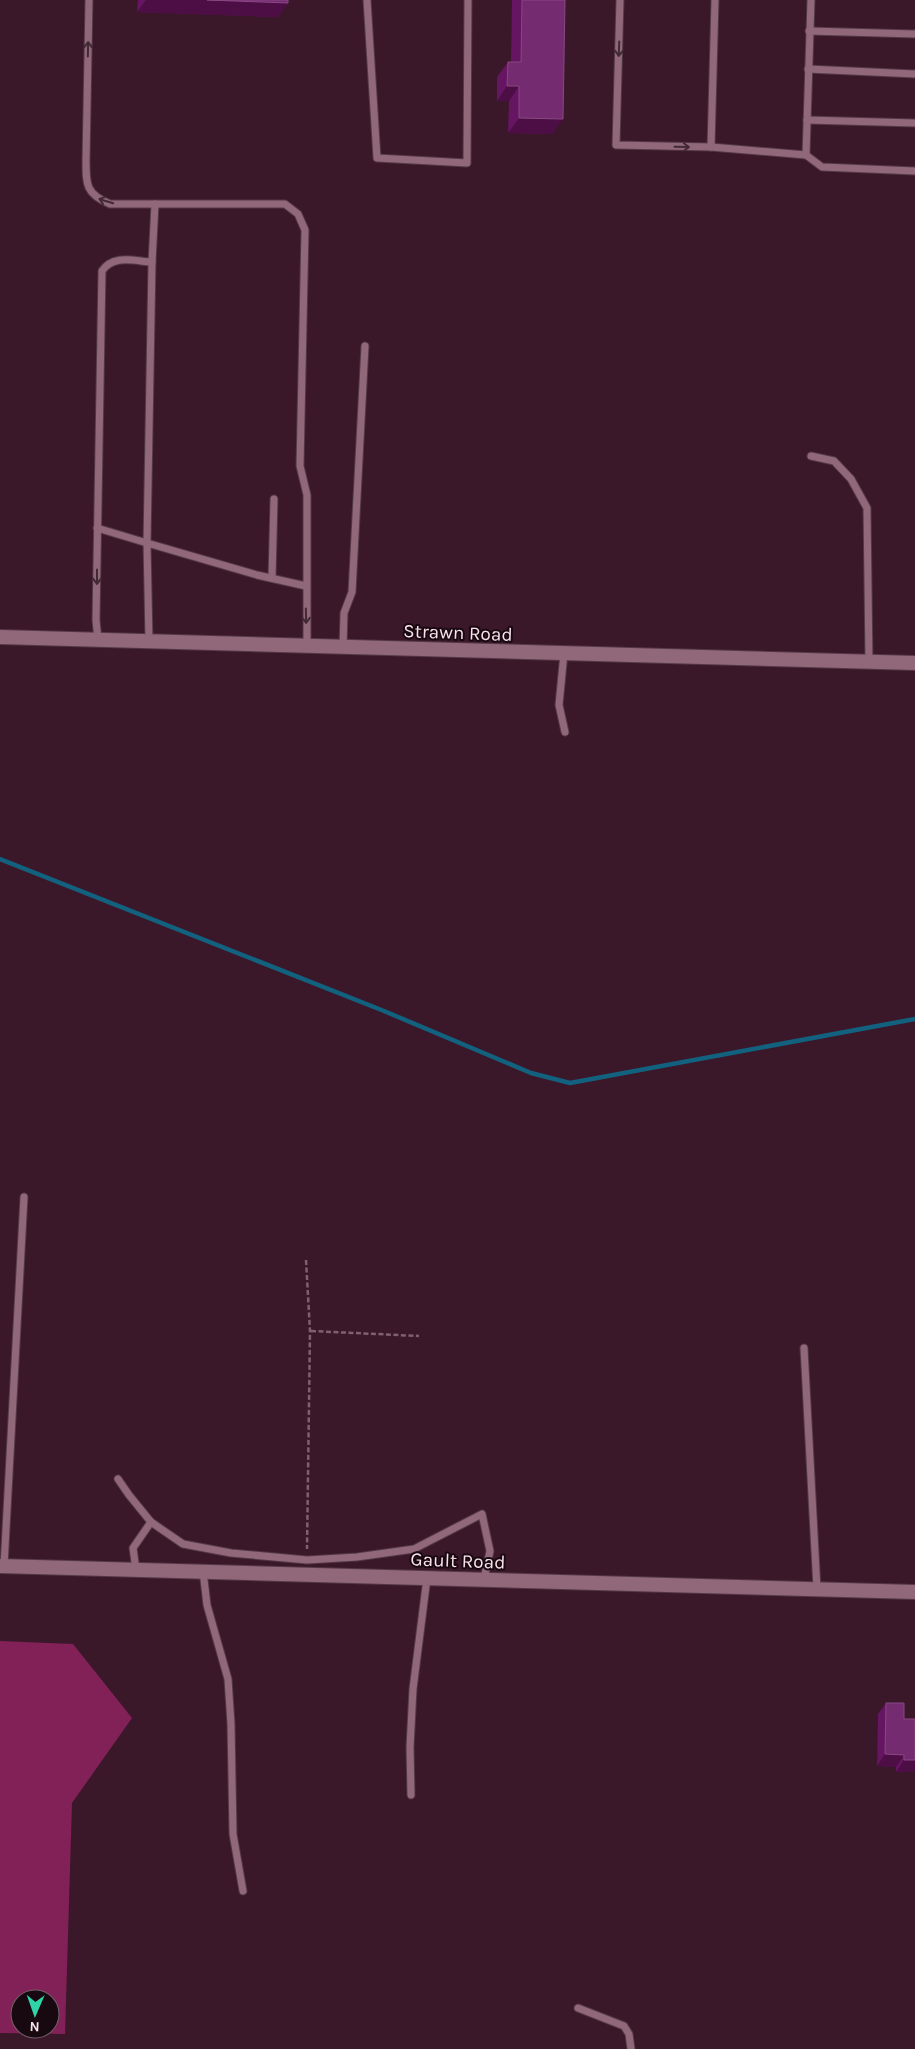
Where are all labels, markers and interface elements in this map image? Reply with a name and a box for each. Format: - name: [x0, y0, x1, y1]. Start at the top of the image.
- one-way arrow: [614, 40, 623, 56]
- one-way arrow: [84, 42, 93, 58]
- one-way arrow: [674, 142, 690, 151]
- one-way arrow: [99, 196, 115, 206]
- one-way arrow: [92, 568, 102, 585]
- one-way arrow: [302, 608, 311, 624]
- street label: Strawn Road: [403, 620, 513, 646]
- street label: Gault Road: [410, 1548, 506, 1574]
- north arrow: [10, 1989, 60, 2039]
- text: N: [29, 2018, 40, 2035]

